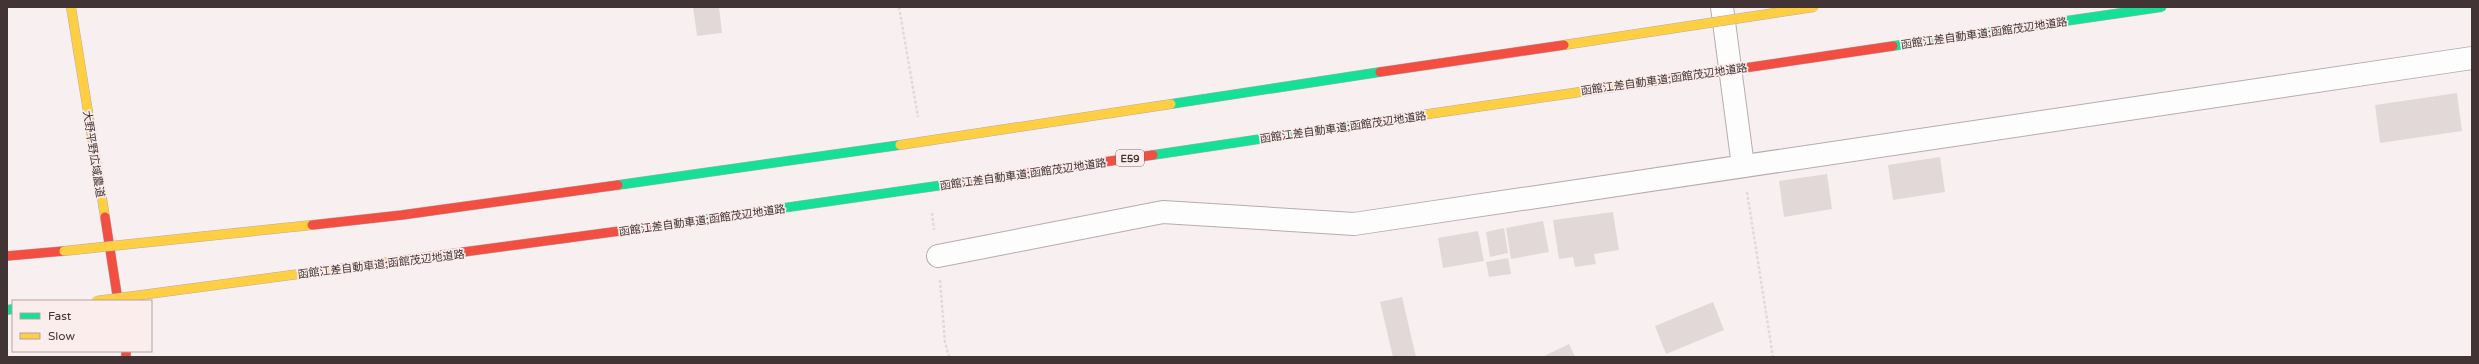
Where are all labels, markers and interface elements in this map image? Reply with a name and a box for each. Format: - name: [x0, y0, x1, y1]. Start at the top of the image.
- street label: 函館江差自動車道;函館茂辺地道路: [1900, 15, 2068, 52]
- street label: 函館江差自動車道;函館茂辺地道路: [1580, 61, 1748, 98]
- street label: 函館江差自動車道;函館茂辺地道路: [1259, 109, 1427, 146]
- street label: 大野平野広域農道: [80, 110, 107, 199]
- road number: E59: [1116, 150, 1144, 166]
- street label: 函館江差自動車道;函館茂辺地道路: [939, 156, 1107, 193]
- street label: 函館江差自動車道;函館茂辺地道路: [618, 202, 786, 239]
- street label: 函館江差自動車道;函館茂辺地道路: [297, 248, 465, 281]
- legend: [12, 300, 152, 352]
- text: Fast: [48, 309, 72, 323]
- text: Slow: [48, 329, 75, 343]

